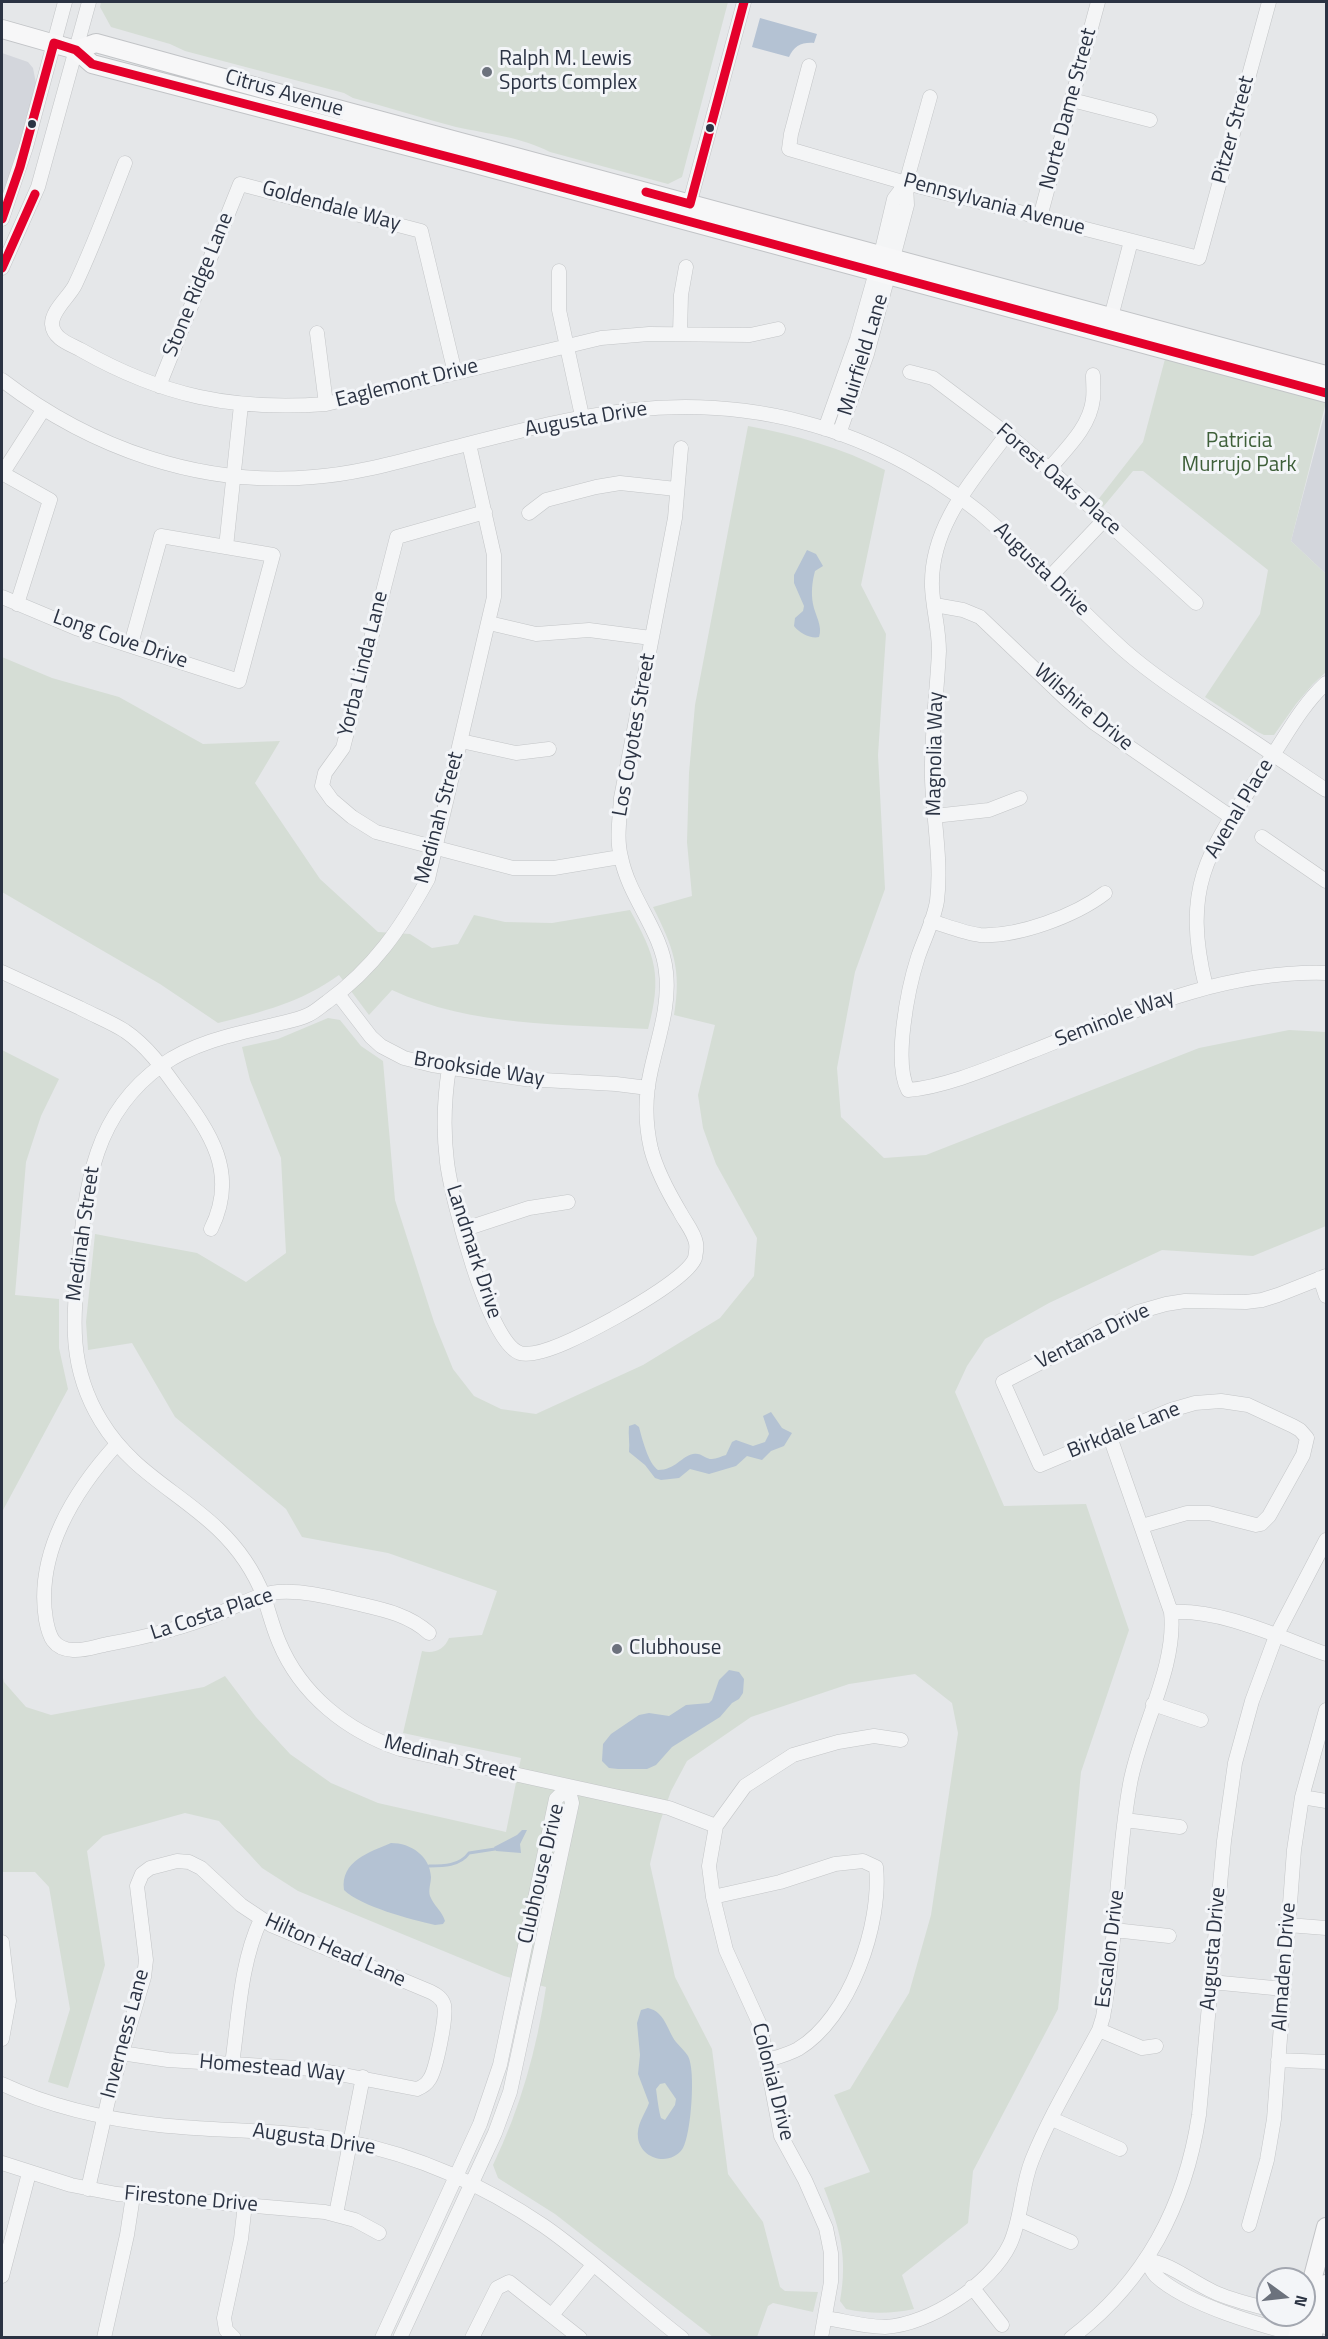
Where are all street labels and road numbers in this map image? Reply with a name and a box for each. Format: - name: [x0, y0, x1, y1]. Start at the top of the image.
- street label: Norte Dame Street: [1035, 26, 1103, 192]
- street label: Citrus Avenue: [222, 65, 346, 123]
- street label: Pitzer Street: [1208, 73, 1260, 187]
- street label: Pennsylvania Avenue: [900, 169, 1088, 241]
- street label: Goldendale Way: [259, 176, 403, 238]
- street label: Stone Ridge Lane: [159, 209, 239, 361]
- street label: Muirfield Lane: [834, 291, 894, 419]
- street label: Eaglemont Drive: [333, 354, 481, 414]
- street label: Augusta Drive: [523, 397, 649, 443]
- street label: Forest Oaks Place: [990, 419, 1126, 541]
- street label: Augusta Drive: [988, 518, 1094, 622]
- street label: Yorba Linda Lane: [334, 589, 394, 739]
- street label: Long Cove Drive: [49, 605, 191, 675]
- street label: Los Coyotes Street: [608, 652, 662, 818]
- street label: Wilshire Drive: [1028, 659, 1138, 757]
- street label: Magnolia Way: [922, 691, 950, 817]
- street label: Medinah Street: [410, 749, 470, 887]
- street label: Avenal Place: [1201, 755, 1279, 863]
- street label: Seminole Way: [1052, 985, 1178, 1053]
- street label: Brookside Way: [412, 1047, 546, 1093]
- street label: Medinah Street: [62, 1165, 106, 1303]
- street label: Landmark Drive: [440, 1182, 506, 1322]
- street label: Ventana Drive: [1032, 1299, 1154, 1375]
- street label: Birkdale Lane: [1064, 1397, 1184, 1465]
- street label: La Costa Place: [148, 1583, 276, 1647]
- street label: Medinah Street: [381, 1730, 519, 1788]
- street label: Clubhouse Drive: [514, 1802, 570, 1946]
- street label: Augusta Drive: [1196, 1886, 1232, 2012]
- street label: Escalon Drive: [1091, 1888, 1131, 2010]
- street label: Almaden Drive: [1268, 1902, 1302, 2032]
- street label: Hilton Head Lane: [261, 1909, 409, 1993]
- street label: Inverness Lane: [97, 1967, 155, 2101]
- street label: Colonial Drive: [745, 2021, 799, 2143]
- street label: Homestead Way: [198, 2050, 346, 2088]
- street label: Augusta Drive: [251, 2119, 377, 2161]
- street label: Firestone Drive: [123, 2182, 259, 2218]

